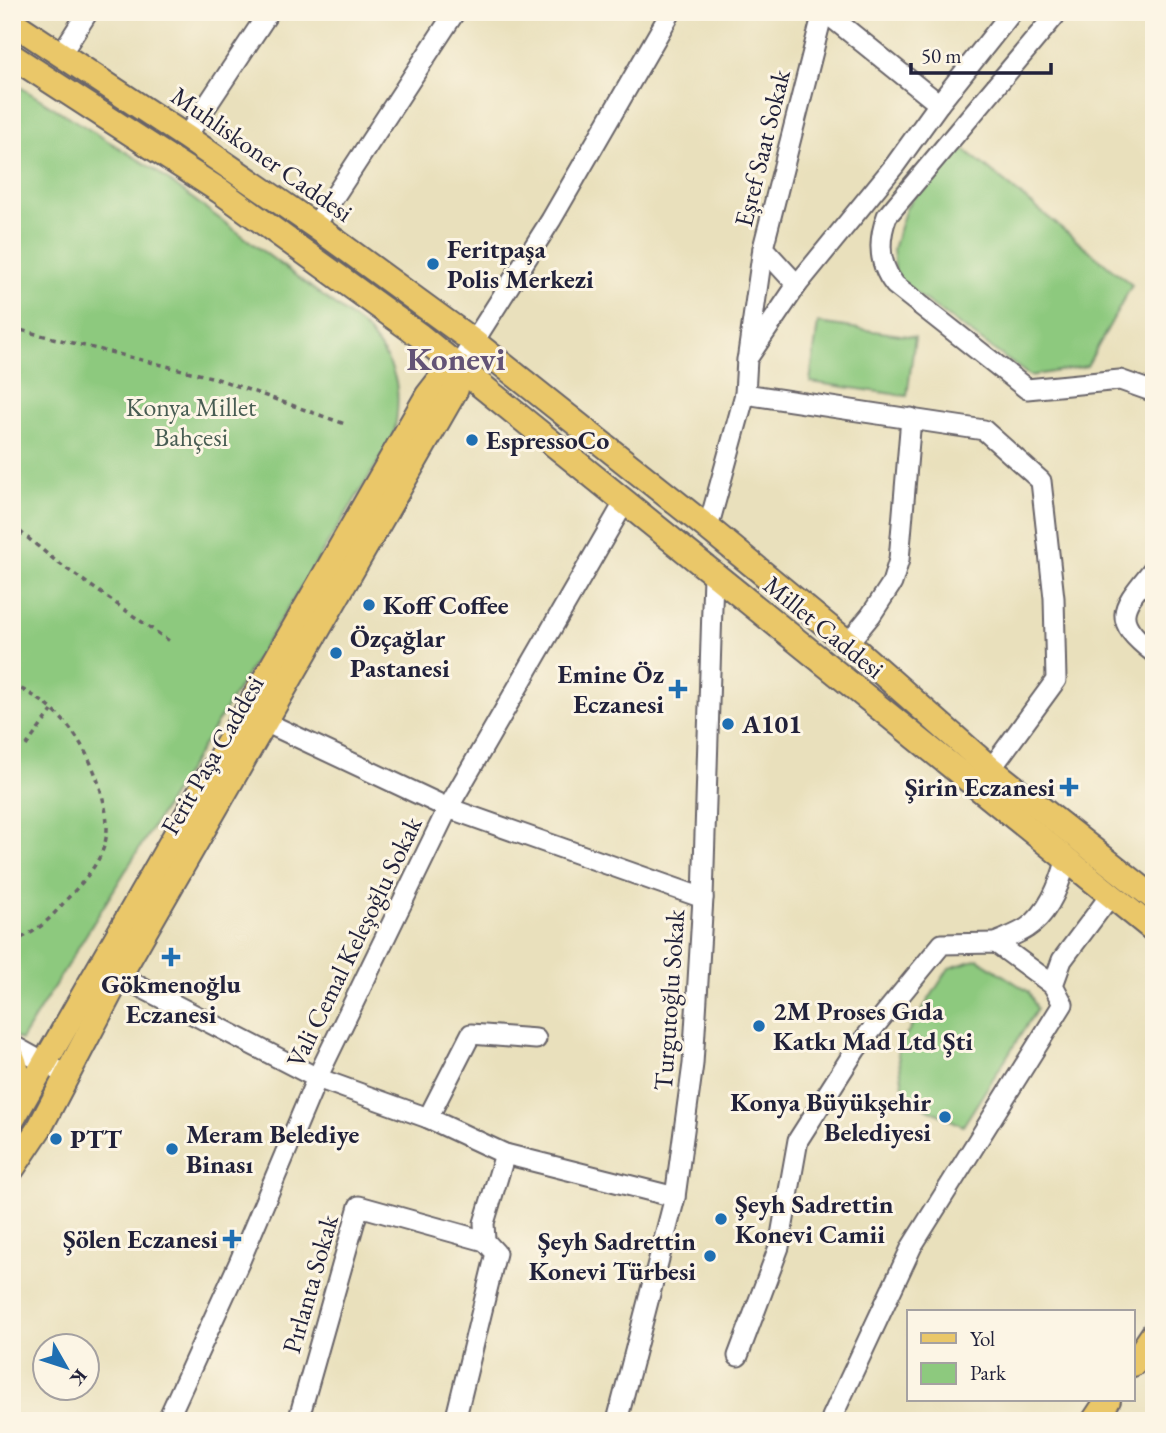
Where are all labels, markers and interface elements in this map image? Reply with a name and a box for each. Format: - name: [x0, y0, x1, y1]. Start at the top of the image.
- scale bar: [911, 32, 1050, 76]
- text: 50 m: [921, 42, 962, 69]
- street label: Eşref Saat Sokak: [726, 65, 798, 230]
- street label: Muhliskoner Caddesi: [164, 79, 360, 229]
- place label: Feritpaşa Polis Merkezi: [447, 232, 594, 296]
- marker: Feritpaşa Polis Merkezi: [425, 256, 441, 272]
- district label: Konevi: [407, 337, 506, 380]
- park label: Konya Millet Bahçesi: [126, 390, 256, 454]
- place label: EspressoCo: [486, 423, 609, 457]
- marker: EspressoCo: [464, 432, 480, 448]
- street label: Millet Caddesi: [757, 568, 891, 686]
- place label: Koff Coffee: [383, 588, 509, 622]
- marker: Koff Coffee: [361, 597, 377, 613]
- place label: Özçağlar Pastanesi: [350, 621, 450, 685]
- marker: Özçağlar Pastanesi: [328, 645, 344, 661]
- place label: Emine Öz Eczanesi: [558, 657, 664, 721]
- street label: Ferit Paşa Caddesi: [153, 669, 271, 841]
- marker: Emine Öz Eczanesi: [670, 681, 686, 697]
- place label: A101: [741, 707, 802, 741]
- marker: A101: [720, 716, 736, 732]
- place label: Şirin Eczanesi: [905, 770, 1055, 804]
- marker: Şirin Eczanesi: [1061, 779, 1077, 795]
- street label: Vali Cemal Keleşoğlu Sokak: [278, 810, 430, 1073]
- street label: Turgutoğlu Sokak: [646, 907, 692, 1092]
- marker: Gökmenoğlu Eczanesi: [163, 949, 179, 965]
- place label: Gökmenoğlu Eczanesi: [101, 967, 242, 1031]
- place label: 2M Proses Gıda Katkı Mad Ltd Şti: [773, 994, 973, 1058]
- marker: 2M Proses Gıda Katkı Mad Ltd Şti: [751, 1018, 767, 1034]
- place label: Konya Büyükşehir Belediyesi: [730, 1085, 931, 1149]
- marker: Konya Büyükşehir Belediyesi: [937, 1109, 953, 1125]
- place label: Meram Belediye Binası: [186, 1117, 359, 1181]
- place label: PTT: [70, 1122, 123, 1156]
- marker: PTT: [48, 1131, 64, 1147]
- marker: Meram Belediye Binası: [164, 1141, 180, 1157]
- place label: Şeyh Sadrettin Konevi Camii: [735, 1187, 894, 1251]
- street label: Pırlanta Sokak: [274, 1210, 346, 1357]
- marker: Şeyh Sadrettin Konevi Camii: [713, 1211, 729, 1227]
- place label: Şölen Eczanesi: [63, 1222, 218, 1256]
- place label: Şeyh Sadrettin Konevi Türbesi: [529, 1224, 696, 1288]
- marker: Şölen Eczanesi: [224, 1231, 240, 1247]
- marker: Şeyh Sadrettin Konevi Türbesi: [702, 1248, 718, 1264]
- legend: [907, 1310, 1134, 1402]
- text: Yol: [970, 1325, 995, 1352]
- north arrow: [32, 1332, 102, 1402]
- text: Park: [970, 1359, 1007, 1386]
- text: K: [64, 1364, 93, 1391]

